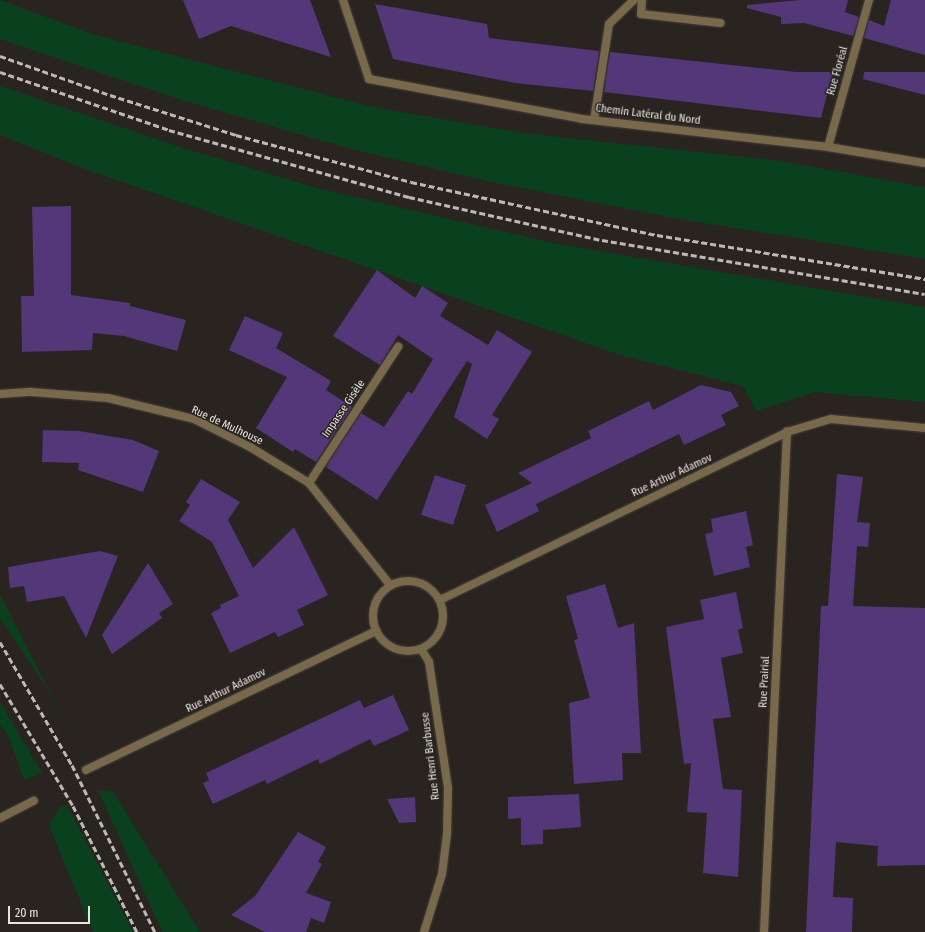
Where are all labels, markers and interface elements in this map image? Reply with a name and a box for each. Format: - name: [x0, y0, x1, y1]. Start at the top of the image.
- street label: Rue Floréal: [825, 45, 851, 97]
- street label: Chemin Latéral du Nord: [595, 102, 701, 128]
- street label: Impasse Gisèle: [320, 377, 368, 441]
- street label: Rue de Mulhouse: [189, 404, 265, 448]
- street label: Rue Arthur Adamov: [630, 452, 714, 500]
- street label: Rue Prairial: [757, 656, 773, 708]
- street label: Rue Arthur Adamov: [184, 666, 268, 716]
- street label: Rue Henri Barbusse: [419, 711, 443, 801]
- scale bar: [10, 898, 92, 924]
- text: 20 m: [15, 906, 39, 920]

